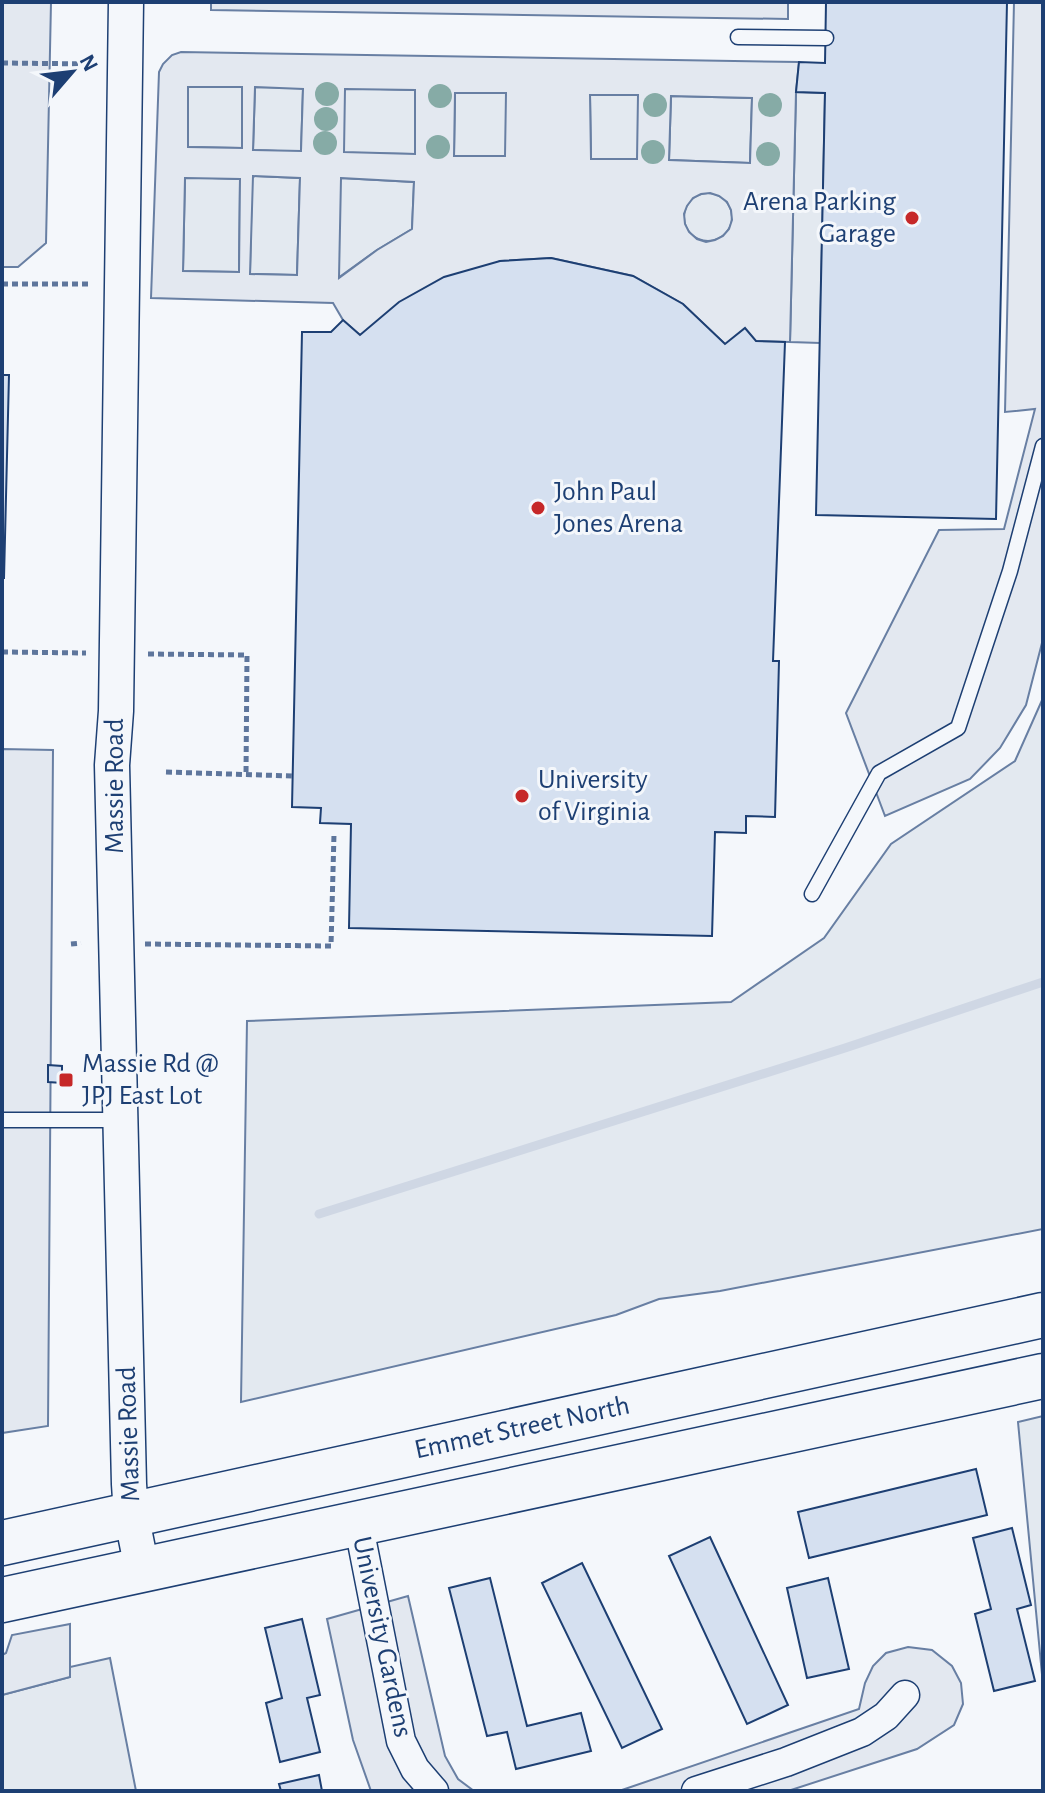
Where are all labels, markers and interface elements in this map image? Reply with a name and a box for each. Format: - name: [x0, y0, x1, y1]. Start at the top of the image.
- north arrow: [32, 32, 112, 112]
- text: N: [75, 51, 102, 75]
- place label: Arena Parking Garage: [743, 188, 896, 248]
- marker: Arena Parking Garage: [903, 209, 921, 227]
- place label: John Paul Jones Arena: [554, 478, 683, 538]
- marker: John Paul Jones Arena: [529, 499, 547, 517]
- street label: Massie Road: [101, 718, 129, 854]
- place label: University of Virginia: [538, 766, 651, 826]
- marker: University of Virginia: [513, 787, 531, 805]
- place label: Massie Rd @ JPJ East Lot: [82, 1050, 219, 1110]
- marker: Massie Rd @ JPJ East Lot: [57, 1071, 75, 1089]
- street label: Massie Road: [113, 1366, 145, 1502]
- street label: Emmet Street North: [412, 1392, 632, 1464]
- street label: University Gardens: [347, 1534, 417, 1740]

